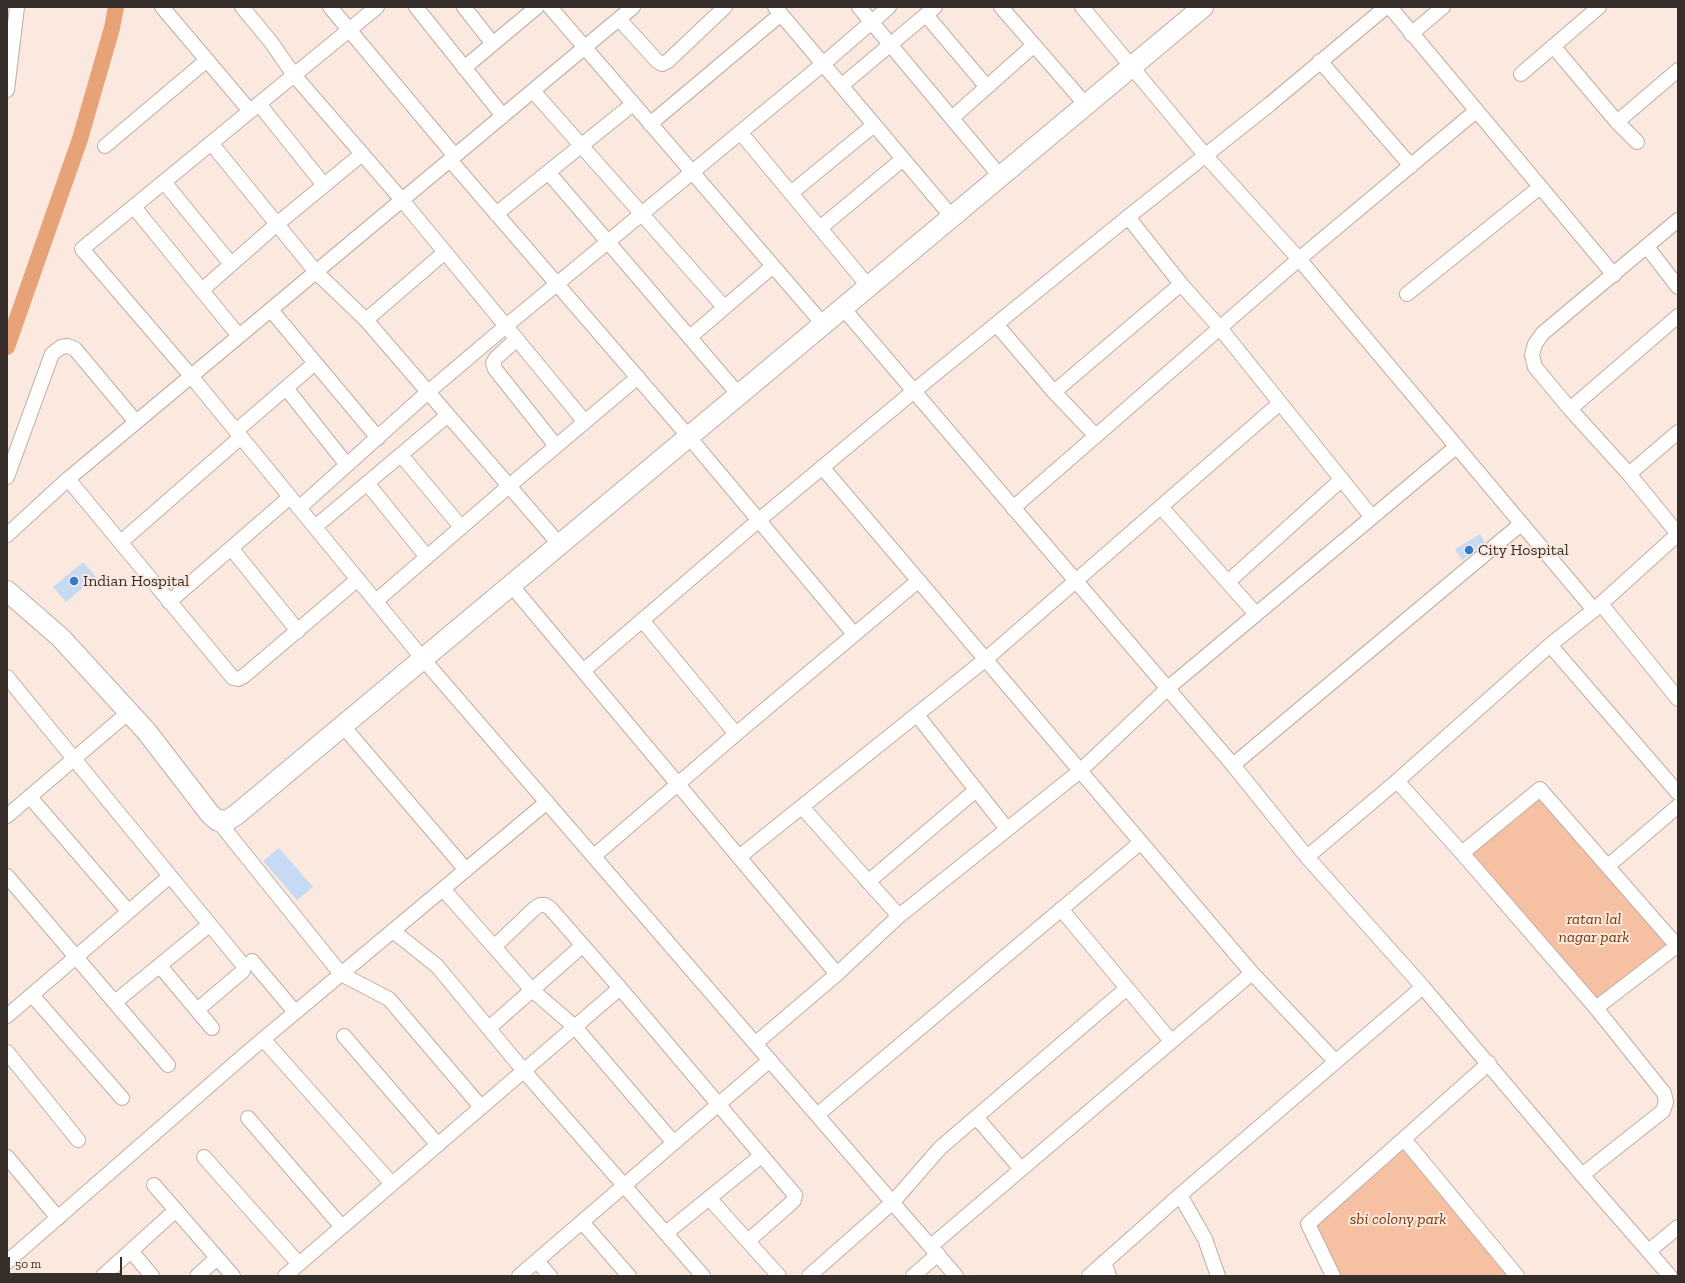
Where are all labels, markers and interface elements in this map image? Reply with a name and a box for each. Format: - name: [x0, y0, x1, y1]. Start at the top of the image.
- place label: City Hospital: [1478, 540, 1569, 560]
- marker: City Hospital: [1463, 544, 1475, 556]
- place label: Indian Hospital: [83, 571, 189, 591]
- marker: Indian Hospital: [68, 575, 80, 587]
- park label: ratan lal nagar park: [1559, 909, 1629, 947]
- park label: sbi colony park: [1350, 1209, 1446, 1229]
- scale bar: [10, 1249, 124, 1275]
- text: 50 m: [15, 1257, 41, 1271]

